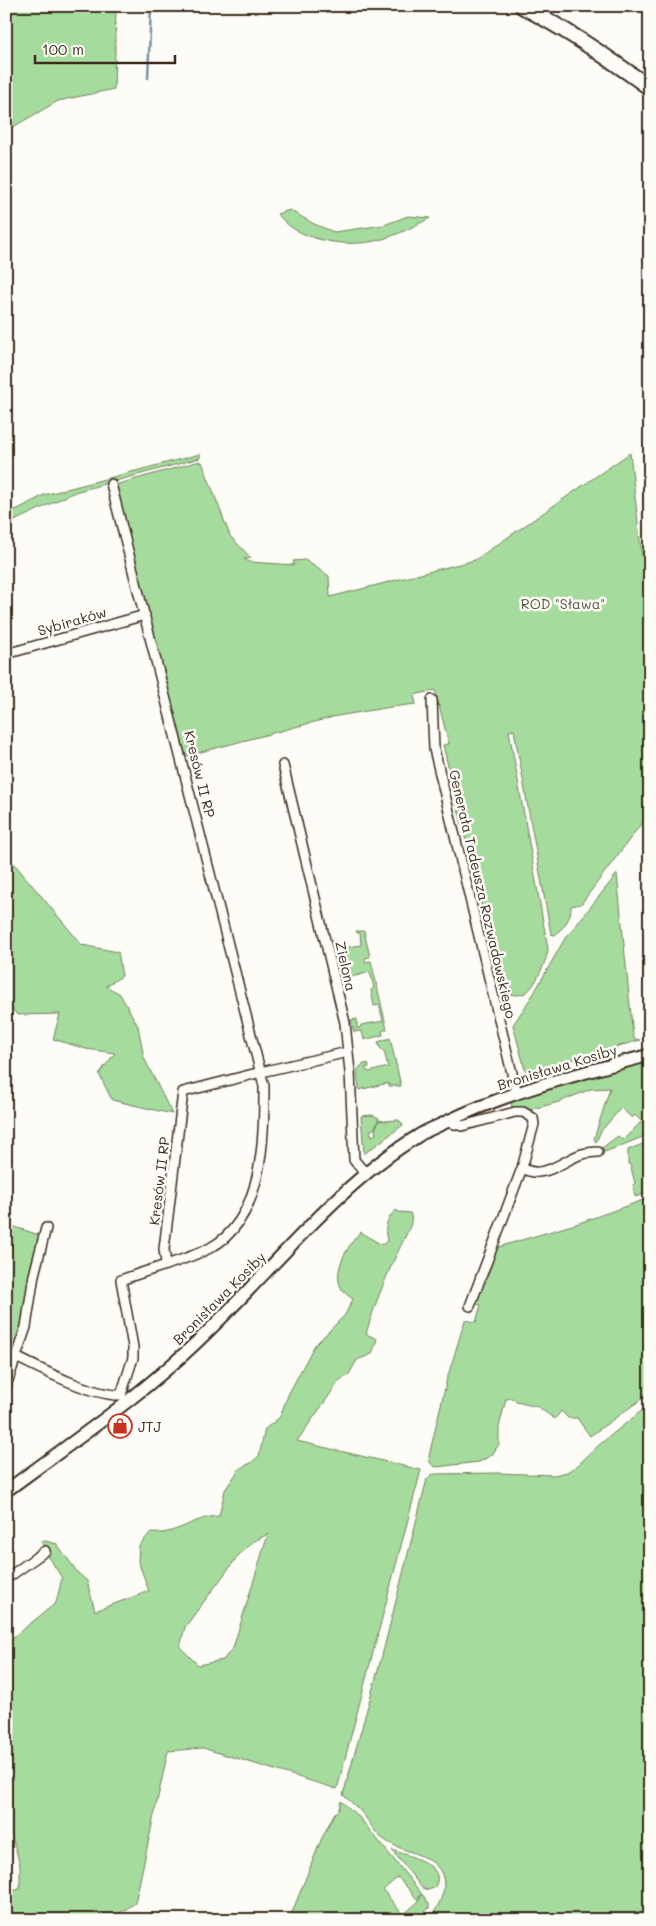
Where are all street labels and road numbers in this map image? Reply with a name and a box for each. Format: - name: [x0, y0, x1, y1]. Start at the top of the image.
- street label: Sybiraków: [35, 602, 109, 640]
- street label: Kresów II RP: [180, 729, 220, 820]
- street label: Generała Tadeusza Rozwadowskiego: [445, 768, 521, 1020]
- street label: Zielona: [331, 939, 361, 993]
- street label: Bronisława Kosiby: [495, 1040, 619, 1094]
- street label: Kresów II RP: [144, 1135, 174, 1226]
- street label: Bronisława Kosiby: [168, 1247, 270, 1349]

